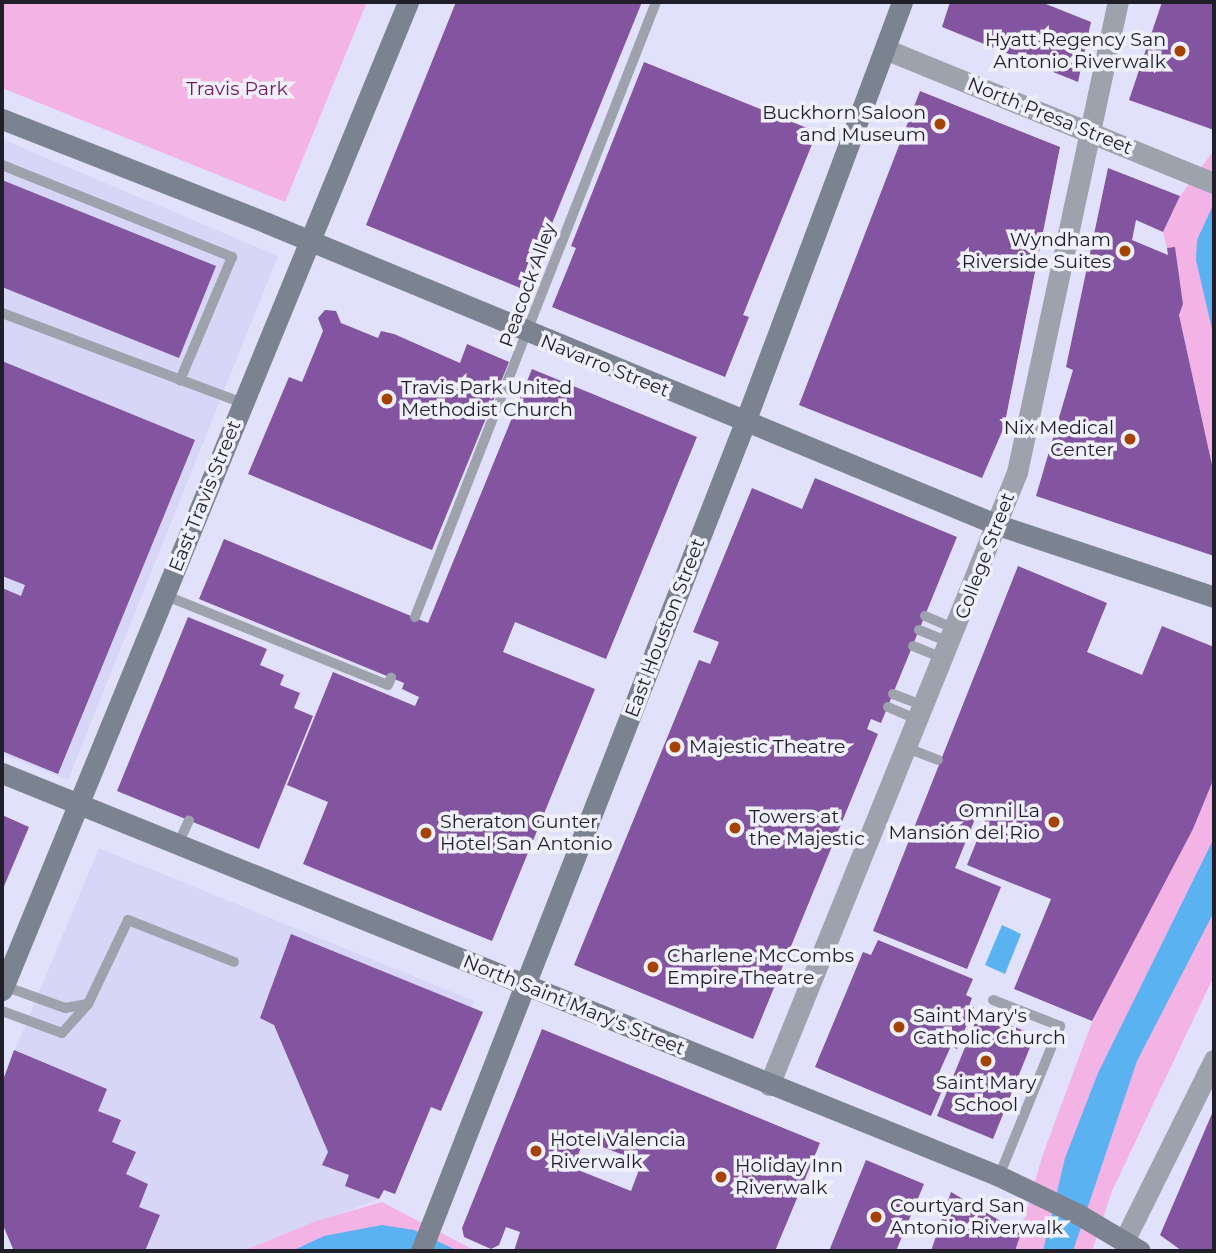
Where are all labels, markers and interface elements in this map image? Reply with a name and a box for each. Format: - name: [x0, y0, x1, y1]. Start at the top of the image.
- place label: Hyatt Regency San Antonio Riverwalk: [985, 29, 1166, 73]
- marker: Hyatt Regency San Antonio Riverwalk: [1172, 43, 1188, 59]
- street label: North Presa Street: [964, 73, 1136, 159]
- park label: Travis Park: [186, 78, 288, 100]
- place label: Buckhorn Saloon and Museum: [762, 102, 926, 146]
- marker: Buckhorn Saloon and Museum: [932, 116, 948, 132]
- street label: Peacock Alley: [495, 220, 561, 350]
- place label: Wyndham Riverside Suites: [962, 229, 1111, 273]
- marker: Wyndham Riverside Suites: [1117, 243, 1133, 259]
- street label: Navarro Street: [537, 330, 673, 402]
- place label: Travis Park United Methodist Church: [401, 377, 573, 421]
- marker: Travis Park United Methodist Church: [379, 391, 395, 407]
- street label: East Travis Street: [164, 417, 246, 575]
- place label: Nix Medical Center: [1004, 417, 1114, 461]
- marker: Nix Medical Center: [1120, 429, 1140, 449]
- street label: College Street: [950, 490, 1020, 622]
- street label: East Houston Street: [620, 535, 710, 721]
- place label: Majestic Theatre: [689, 736, 846, 758]
- marker: Majestic Theatre: [667, 739, 683, 755]
- place label: Omni La Mansión del Rio: [888, 800, 1040, 844]
- place label: Towers at the Majestic: [749, 806, 865, 850]
- place label: Sheraton Gunter Hotel San Antonio: [440, 811, 613, 855]
- marker: Omni La Mansión del Rio: [1046, 814, 1062, 830]
- marker: Towers at the Majestic: [727, 820, 743, 836]
- marker: Sheraton Gunter Hotel San Antonio: [418, 825, 434, 841]
- place label: Charlene McCombs Empire Theatre: [667, 945, 854, 989]
- street label: North Saint Mary's Street: [460, 950, 688, 1060]
- marker: Charlene McCombs Empire Theatre: [645, 959, 661, 975]
- place label: Saint Mary's Catholic Church: [913, 1005, 1066, 1049]
- marker: Saint Mary's Catholic Church: [891, 1019, 907, 1035]
- marker: Saint Mary School: [978, 1053, 994, 1069]
- place label: Saint Mary School: [936, 1072, 1036, 1116]
- place label: Hotel Valencia Riverwalk: [550, 1129, 686, 1173]
- marker: Hotel Valencia Riverwalk: [528, 1143, 544, 1159]
- place label: Holiday Inn Riverwalk: [735, 1155, 843, 1199]
- marker: Holiday Inn Riverwalk: [713, 1169, 729, 1185]
- place label: Courtyard San Antonio Riverwalk: [890, 1195, 1063, 1239]
- marker: Courtyard San Antonio Riverwalk: [868, 1209, 884, 1225]

